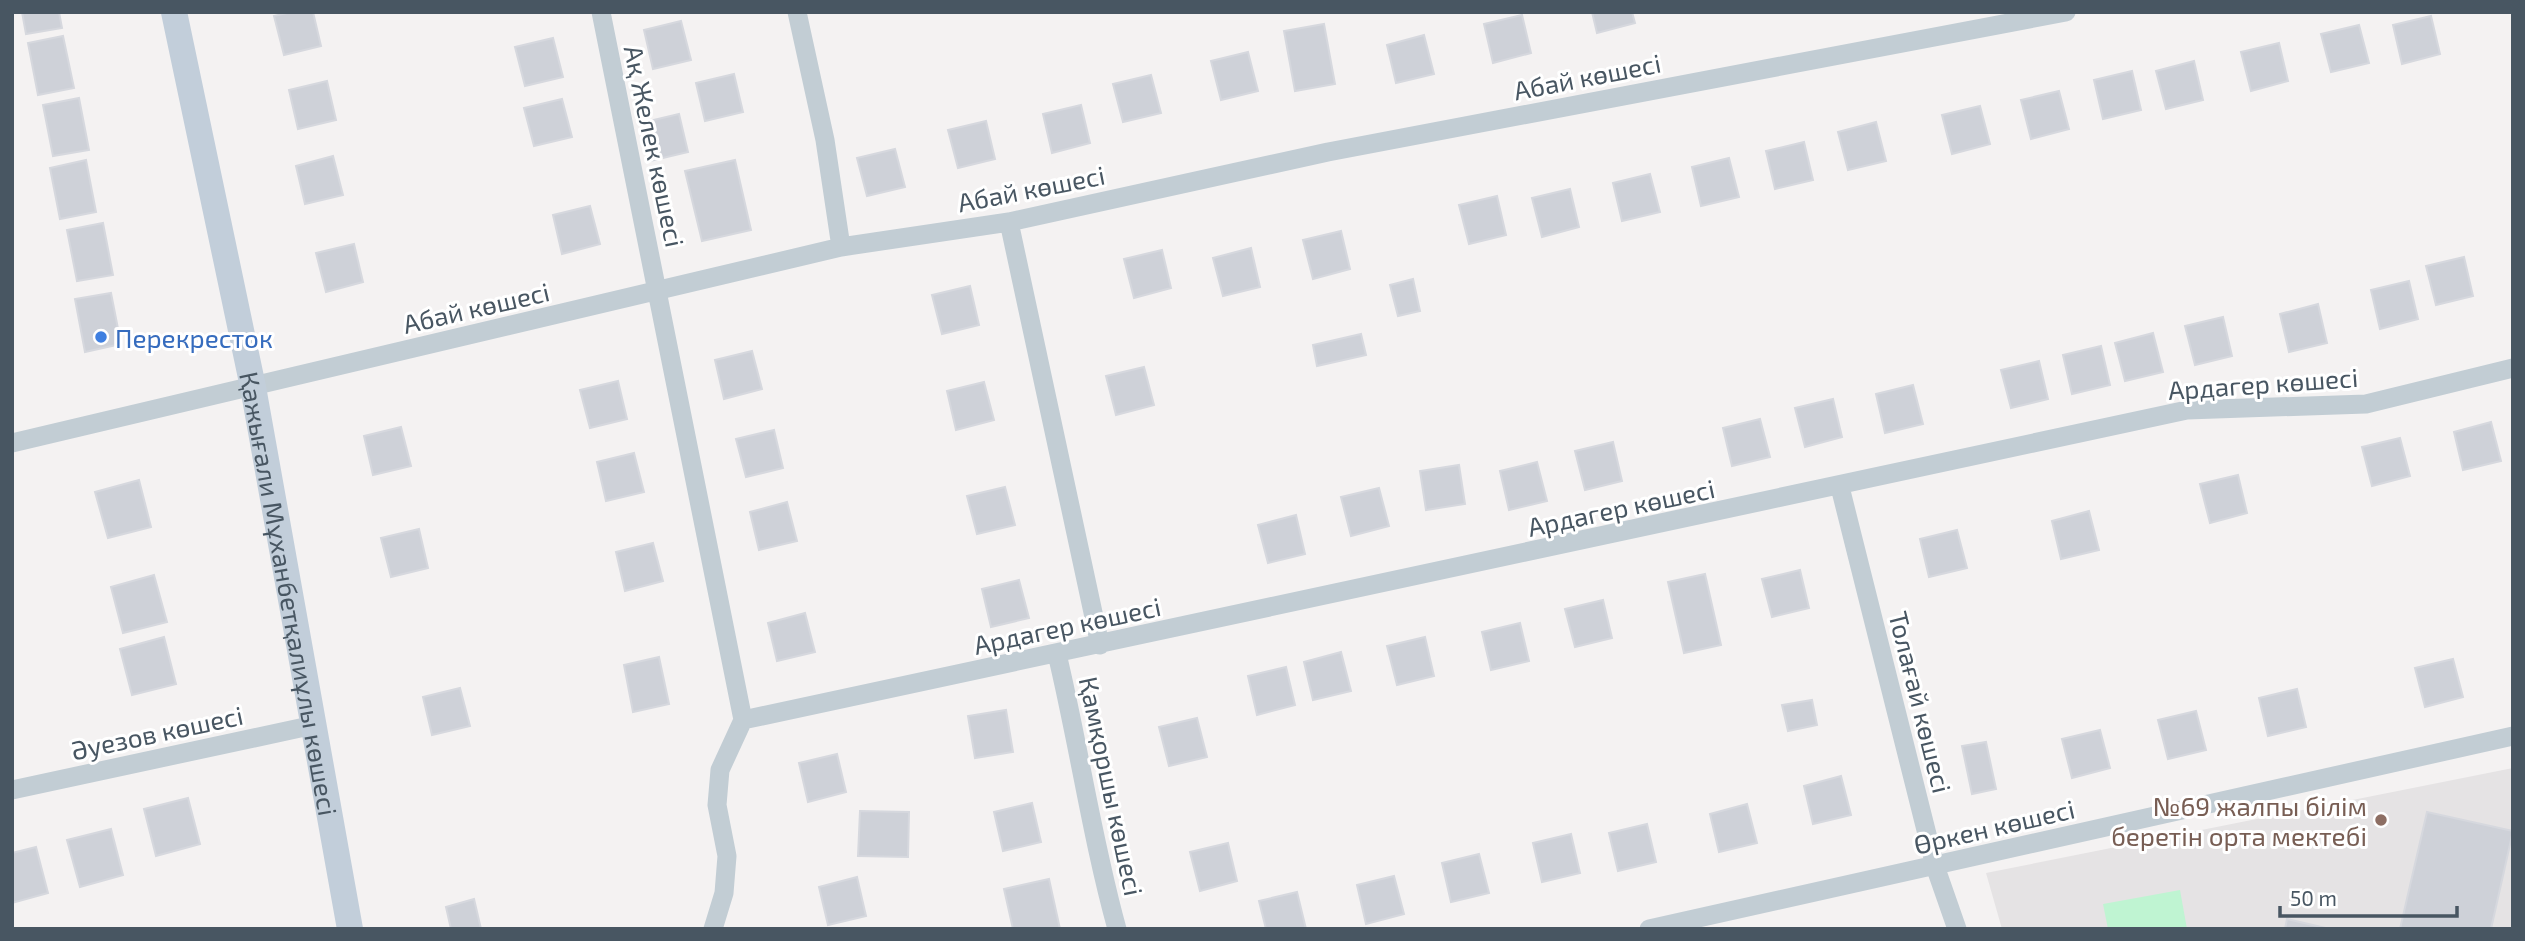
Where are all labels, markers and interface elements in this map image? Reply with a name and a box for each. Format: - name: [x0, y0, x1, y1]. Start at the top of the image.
- street label: Ақ Желек көшесі: [619, 42, 691, 250]
- street label: Абай көшесі: [1511, 47, 1663, 105]
- street label: Абай көшесі: [955, 159, 1107, 217]
- street label: Абай көшесі: [400, 275, 552, 339]
- place label: Перекресток: [115, 322, 273, 353]
- marker: Перекресток: [93, 329, 109, 345]
- street label: Ардагер көшесі: [2167, 361, 2359, 405]
- street label: Қажығали Мұханбетқалиұлы көшесі: [235, 369, 345, 818]
- street label: Ардагер көшесі: [1525, 472, 1717, 542]
- street label: Ардагер көшесі: [971, 590, 1163, 660]
- street label: Толағай көшесі: [1883, 608, 1959, 796]
- street label: Қамқоршы көшесі: [1074, 674, 1150, 898]
- street label: Әуезов көшесі: [68, 699, 246, 766]
- place label: №69 жалпы білім беретін орта мектебі: [2111, 790, 2367, 851]
- street label: Өркен көшесі: [1911, 792, 2077, 860]
- marker: №69 жалпы білім беретін орта мектебі: [2373, 812, 2389, 828]
- scale bar: [2280, 874, 2457, 918]
- text: 50 m: [2290, 885, 2337, 910]

